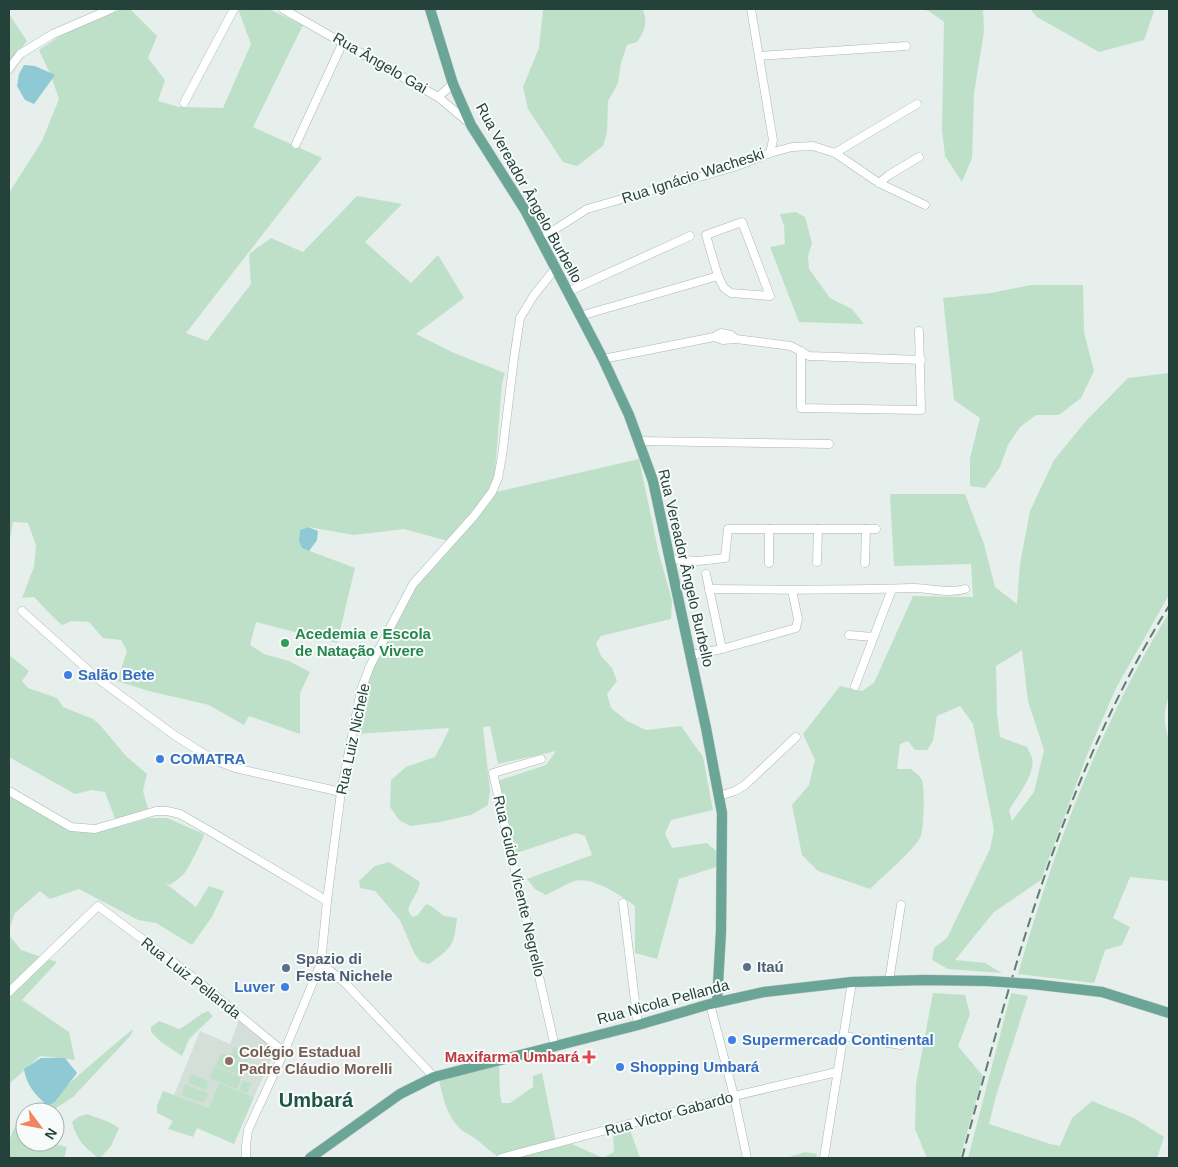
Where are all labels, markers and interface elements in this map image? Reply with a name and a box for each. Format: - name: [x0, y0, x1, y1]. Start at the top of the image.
- street label: Rua Ângelo Gai: [330, 29, 430, 96]
- street label: Rua Vereador Ângelo Burbello: [473, 100, 586, 285]
- street label: Rua Ignácio Wacheski: [620, 144, 766, 207]
- street label: Rua Vereador Ângelo Burbello: [655, 467, 718, 669]
- place label: Acedemia e Escola de Natação Vivere: [295, 625, 432, 659]
- marker: Acedemia e Escola de Natação Vivere: [279, 637, 291, 649]
- place label: Salão Bete: [78, 666, 155, 683]
- marker: Salão Bete: [62, 669, 74, 681]
- street label: Rua Luiz Nichele: [332, 682, 373, 796]
- place label: COMATRA: [170, 750, 246, 767]
- marker: COMATRA: [154, 753, 166, 765]
- street label: Rua Guido Vicente Negrello: [490, 794, 549, 978]
- street label: Rua Luiz Pellanda: [138, 933, 245, 1022]
- place label: Spazio di Festa Nichele: [296, 950, 393, 984]
- place label: Itaú: [757, 958, 784, 975]
- marker: Itaú: [741, 961, 753, 973]
- marker: Spazio di Festa Nichele: [280, 962, 292, 974]
- street label: Rua Nicola Pellanda: [595, 976, 731, 1027]
- place label: Luver: [234, 978, 275, 995]
- marker: Luver: [279, 981, 291, 993]
- place label: Supermercado Continental: [742, 1031, 934, 1048]
- marker: Supermercado Continental: [726, 1034, 738, 1046]
- place label: Colégio Estadual Padre Cláudio Morelli: [239, 1043, 392, 1077]
- place label: Maxifarma Umbará: [445, 1048, 580, 1065]
- marker: Maxifarma Umbará: [583, 1051, 595, 1063]
- marker: Colégio Estadual Padre Cláudio Morelli: [223, 1055, 235, 1067]
- place label: Shopping Umbará: [630, 1058, 760, 1075]
- marker: Shopping Umbará: [614, 1061, 626, 1073]
- street label: Rua Victor Gabardo: [603, 1088, 735, 1139]
- district label: Umbará: [279, 1089, 354, 1111]
- north arrow: [15, 1102, 65, 1152]
- text: N: [42, 1125, 60, 1142]

